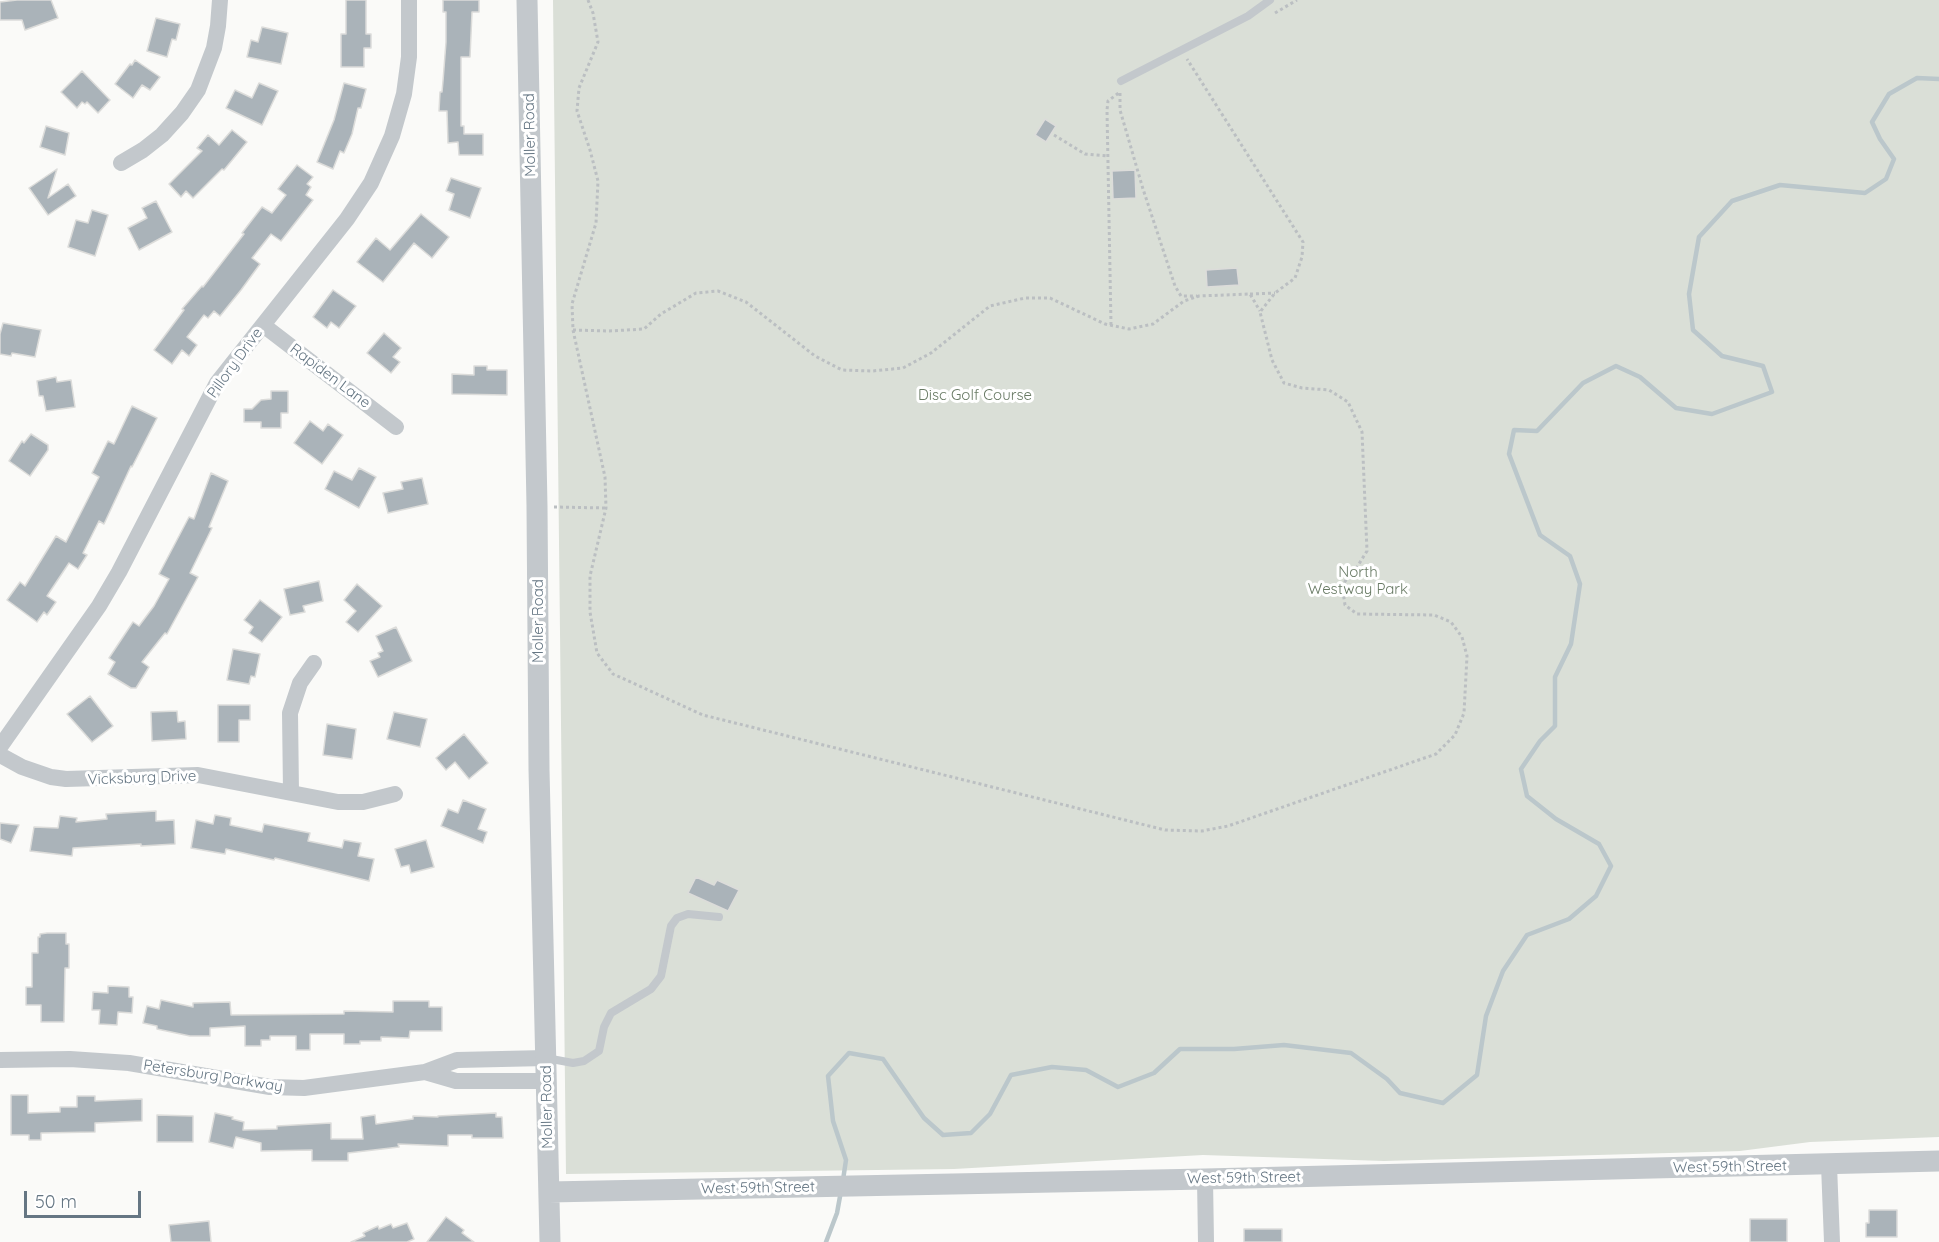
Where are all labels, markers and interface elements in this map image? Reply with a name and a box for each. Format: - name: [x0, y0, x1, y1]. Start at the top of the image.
- street label: Moller Road: [520, 93, 540, 177]
- street label: Pillory Drive: [203, 324, 267, 402]
- street label: Rapiden Lane: [286, 340, 374, 412]
- park label: Disc Golf Course: [918, 386, 1032, 404]
- park label: North Westway Park: [1308, 563, 1408, 598]
- street label: Moller Road: [529, 579, 547, 663]
- street label: Vicksburg Drive: [87, 767, 197, 789]
- street label: Petersburg Parkway: [142, 1056, 284, 1096]
- street label: Moller Road: [537, 1065, 557, 1149]
- street label: West 59th Street: [1673, 1157, 1787, 1177]
- street label: West 59th Street: [1187, 1168, 1301, 1188]
- street label: West 59th Street: [701, 1178, 815, 1198]
- scale bar: [27, 1179, 144, 1217]
- text: 50 m: [35, 1190, 77, 1213]

